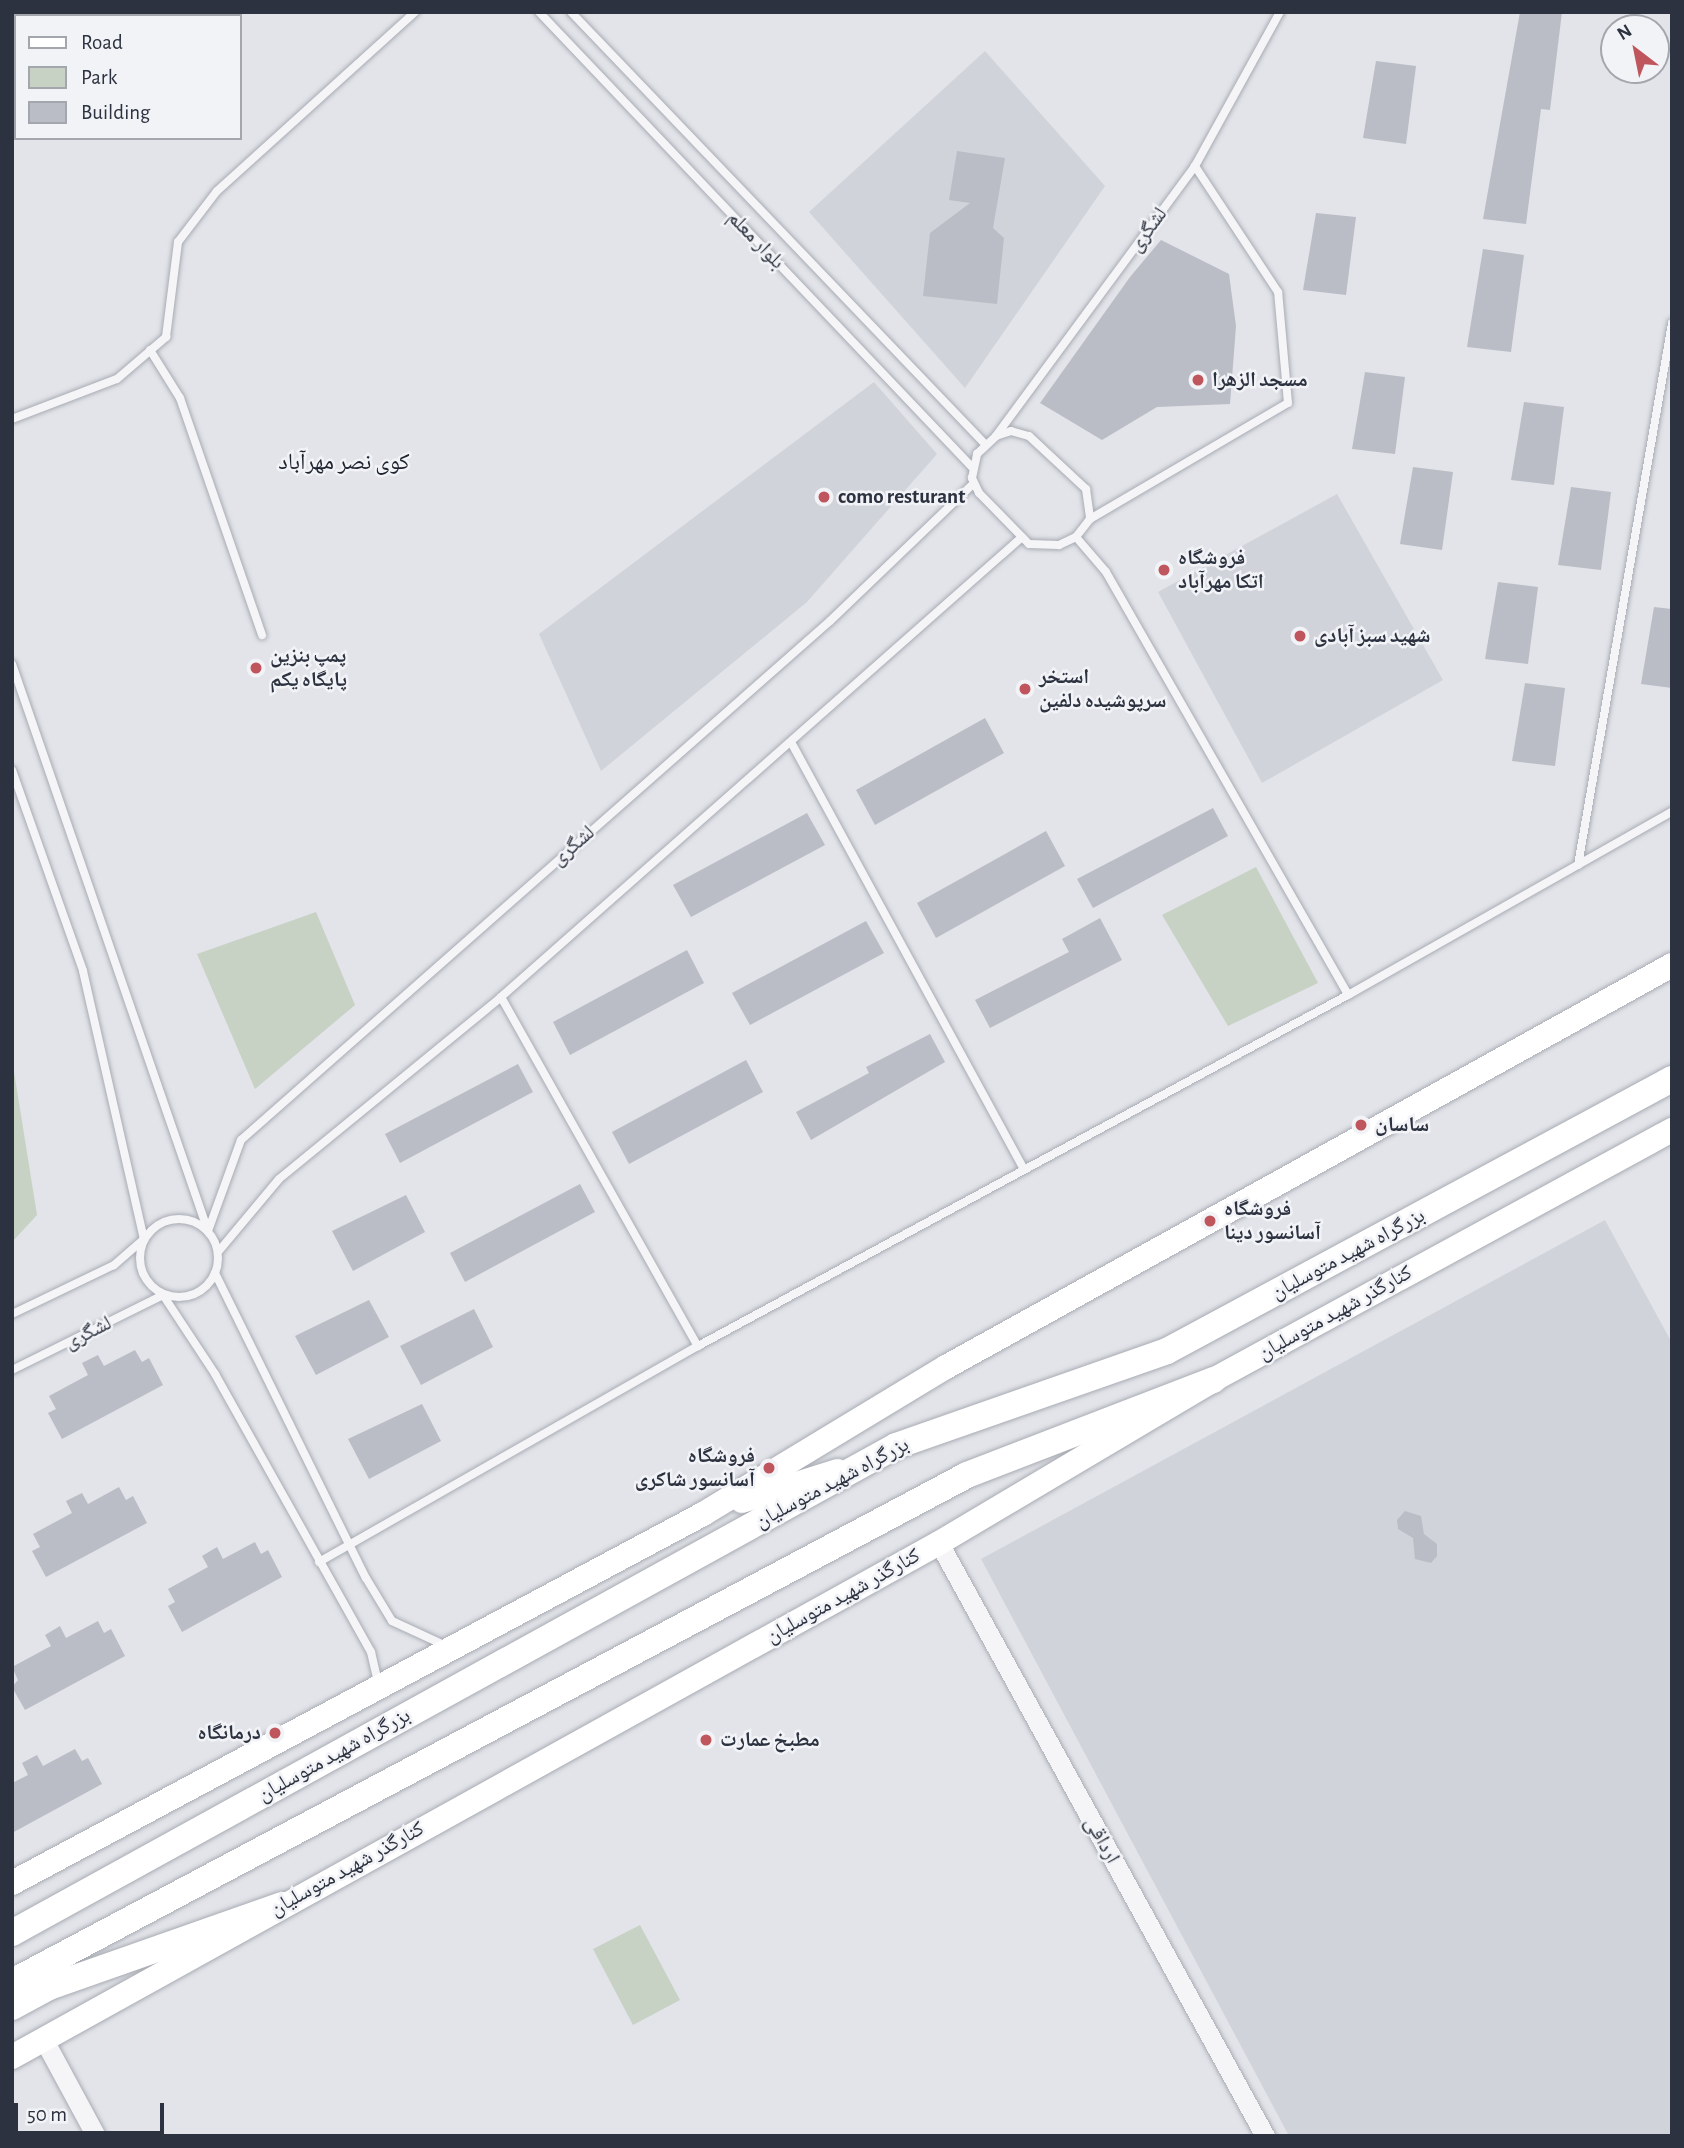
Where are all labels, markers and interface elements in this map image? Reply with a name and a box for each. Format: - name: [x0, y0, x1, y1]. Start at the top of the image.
- legend: [14, 14, 242, 140]
- north arrow: [1600, 14, 1670, 84]
- text: N: [1614, 21, 1635, 44]
- text: Road: [81, 32, 123, 53]
- text: Park: [81, 67, 117, 88]
- text: Building: [81, 102, 150, 123]
- street label: لشگری: [1123, 203, 1173, 257]
- street label: بلوار معلم: [722, 205, 790, 275]
- place label: مسجد الزهرا: [1212, 367, 1308, 393]
- marker: مسجد الزهرا: [1190, 372, 1206, 388]
- district label: کوی نصر مهرآباد: [278, 449, 410, 477]
- place label: como resturant: [838, 484, 965, 510]
- marker: como resturant: [816, 489, 832, 505]
- place label: فروشگاه اتکا مهرآباد: [1178, 545, 1264, 595]
- marker: فروشگاه اتکا مهرآباد: [1156, 562, 1172, 578]
- place label: شهید سبز آبادی: [1314, 623, 1431, 649]
- marker: شهید سبز آبادی: [1292, 628, 1308, 644]
- place label: پمپ بنزين پايگاه يكم: [270, 643, 347, 693]
- marker: پمپ بنزين پايگاه يكم: [248, 660, 264, 676]
- place label: استخر سرپوشیده دلفین: [1039, 664, 1166, 714]
- marker: استخر سرپوشیده دلفین: [1017, 681, 1033, 697]
- street label: لشگری: [546, 820, 600, 872]
- place label: ساسان: [1375, 1112, 1429, 1138]
- marker: ساسان: [1353, 1117, 1369, 1133]
- place label: فروشگاه آسانسور دینا: [1224, 1196, 1321, 1246]
- street label: بزرگراه شهید متوسلیان: [1267, 1203, 1429, 1305]
- marker: فروشگاه آسانسور دینا: [1202, 1213, 1218, 1229]
- street label: کنارگذر شهید متوسلیان: [1253, 1260, 1417, 1366]
- street label: لشگری: [60, 1311, 116, 1355]
- street label: بزرگراه شهید متوسلیان: [751, 1432, 913, 1534]
- place label: فروشگاه آسانسور شاکری: [635, 1443, 755, 1493]
- marker: فروشگاه آسانسور شاکری: [761, 1460, 777, 1476]
- street label: کنارگذر شهید متوسلیان: [761, 1543, 925, 1649]
- street label: بزرگراه شهید متوسلیان: [253, 1703, 415, 1807]
- place label: درمانگاه: [197, 1720, 261, 1746]
- marker: درمانگاه: [267, 1725, 283, 1741]
- place label: مطبخ عمارت: [720, 1727, 820, 1753]
- marker: مطبخ عمارت: [698, 1732, 714, 1748]
- street label: ارداقی: [1079, 1812, 1125, 1868]
- street label: کنارگذر شهید متوسلیان: [265, 1816, 429, 1922]
- scale bar: [18, 2088, 168, 2132]
- text: 50 m: [27, 2104, 67, 2125]

